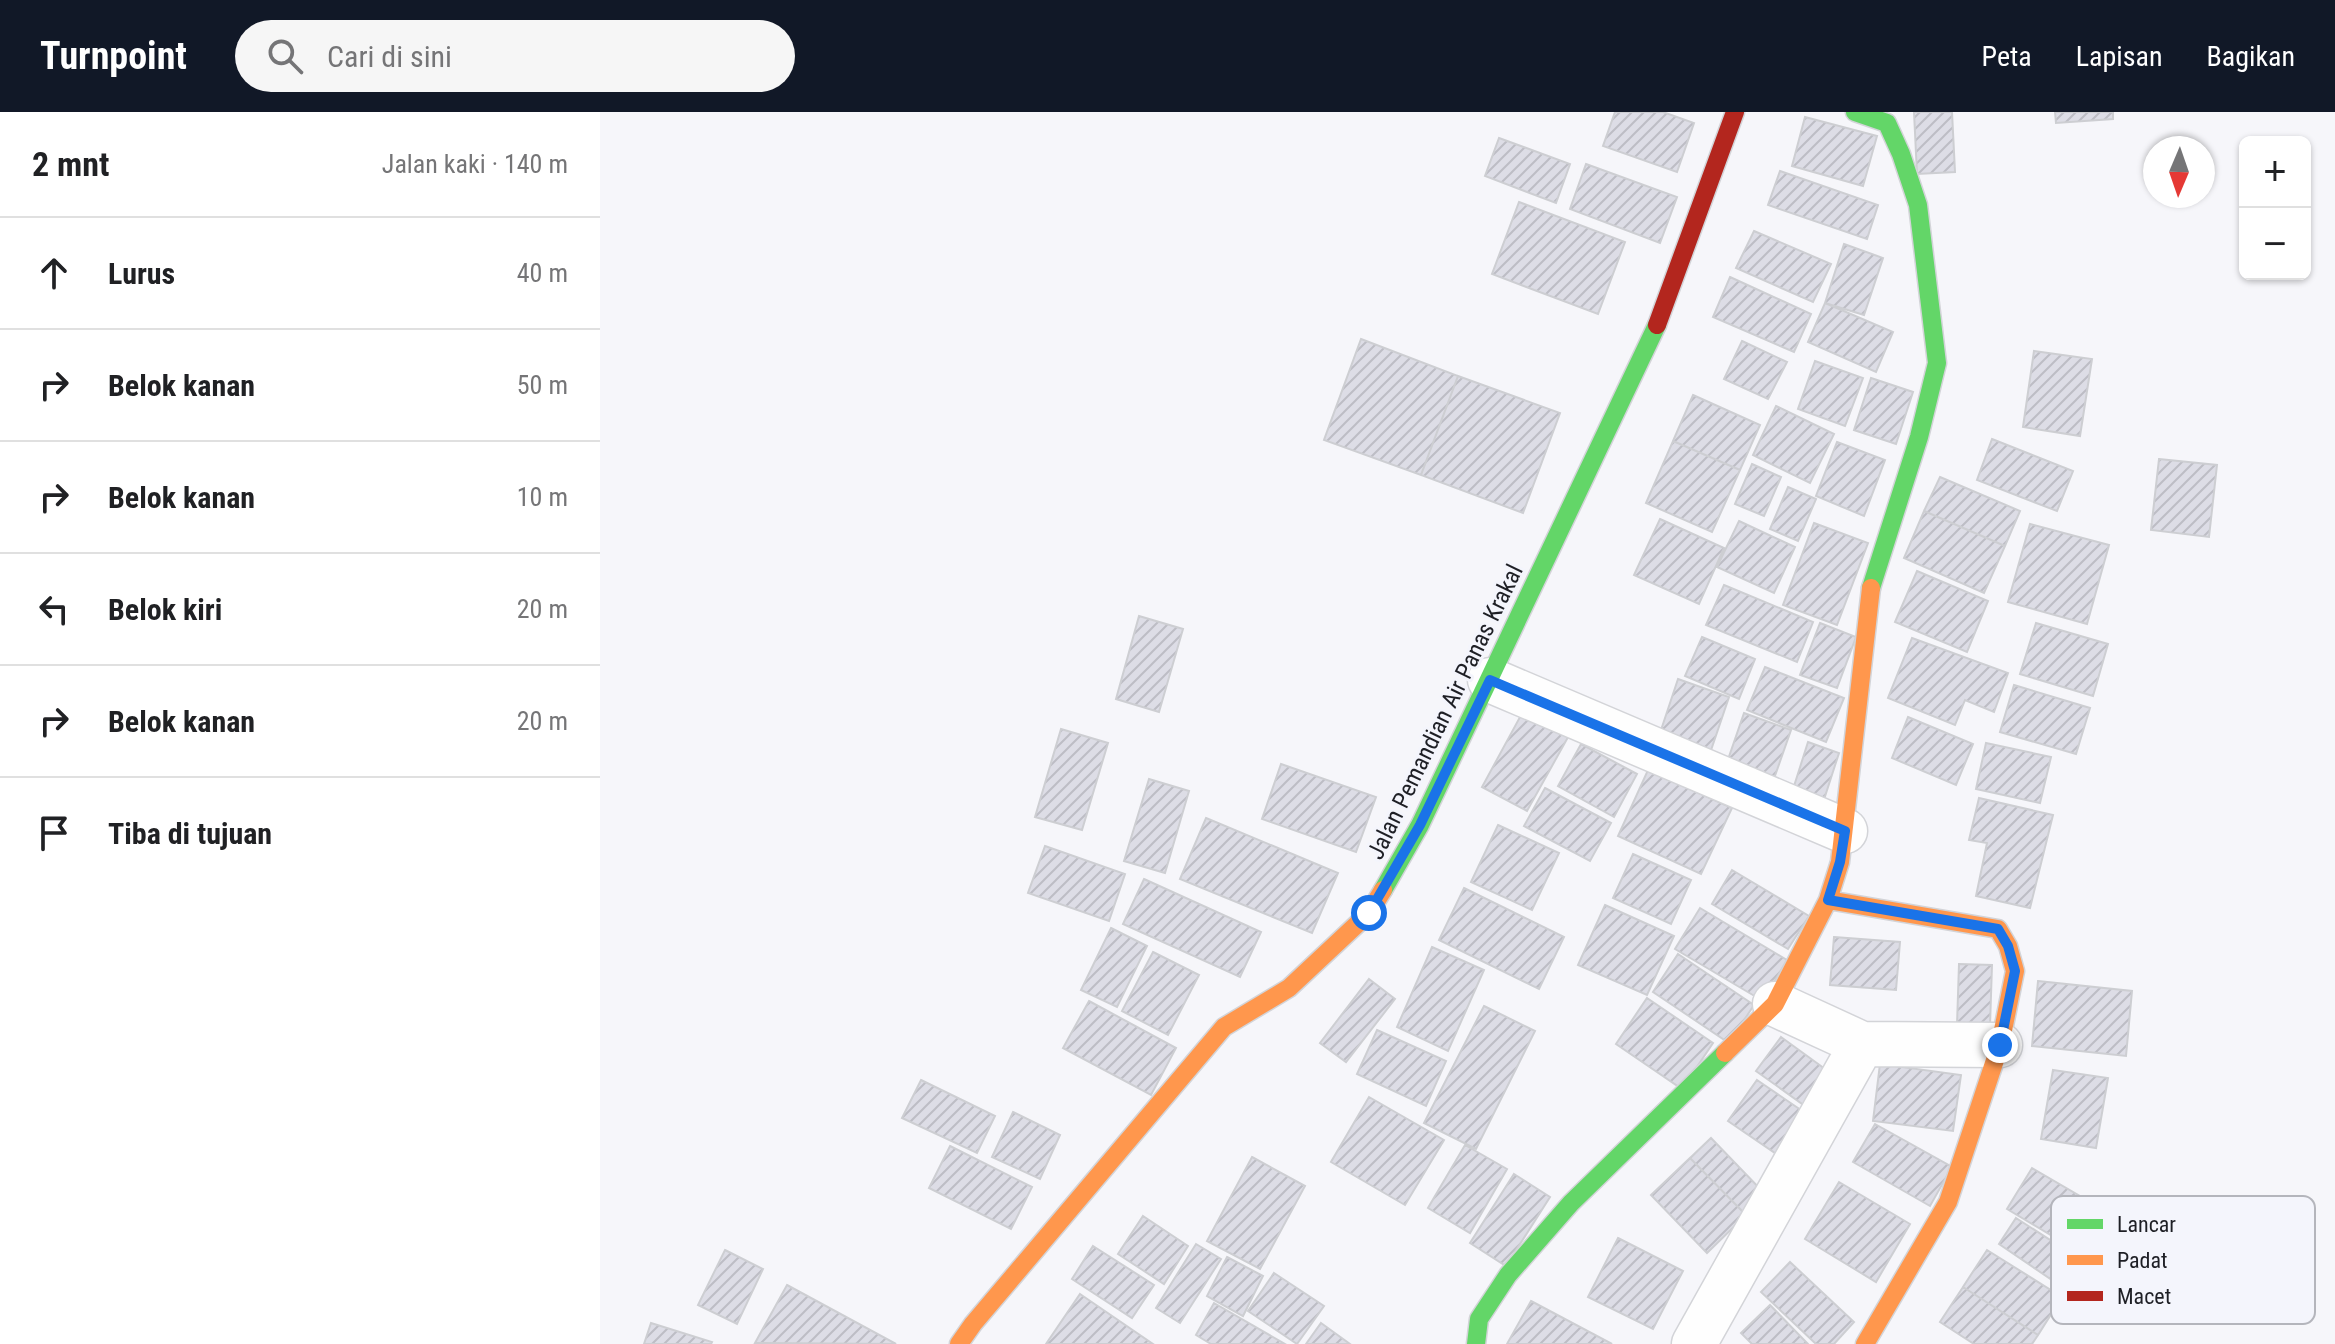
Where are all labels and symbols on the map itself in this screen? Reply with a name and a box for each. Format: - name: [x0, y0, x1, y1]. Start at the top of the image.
- north arrow: [2143, 136, 2215, 208]
- street label: Jalan Pemandian Air Panas Krakal: [1361, 560, 1529, 864]
- route start: [1351, 895, 1387, 931]
- route end: [1982, 1027, 2018, 1063]
- legend: [2051, 1196, 2315, 1324]
- text: Lancar: [2117, 1212, 2176, 1237]
- text: Padat: [2117, 1248, 2168, 1273]
- text: Macet: [2117, 1284, 2171, 1309]

